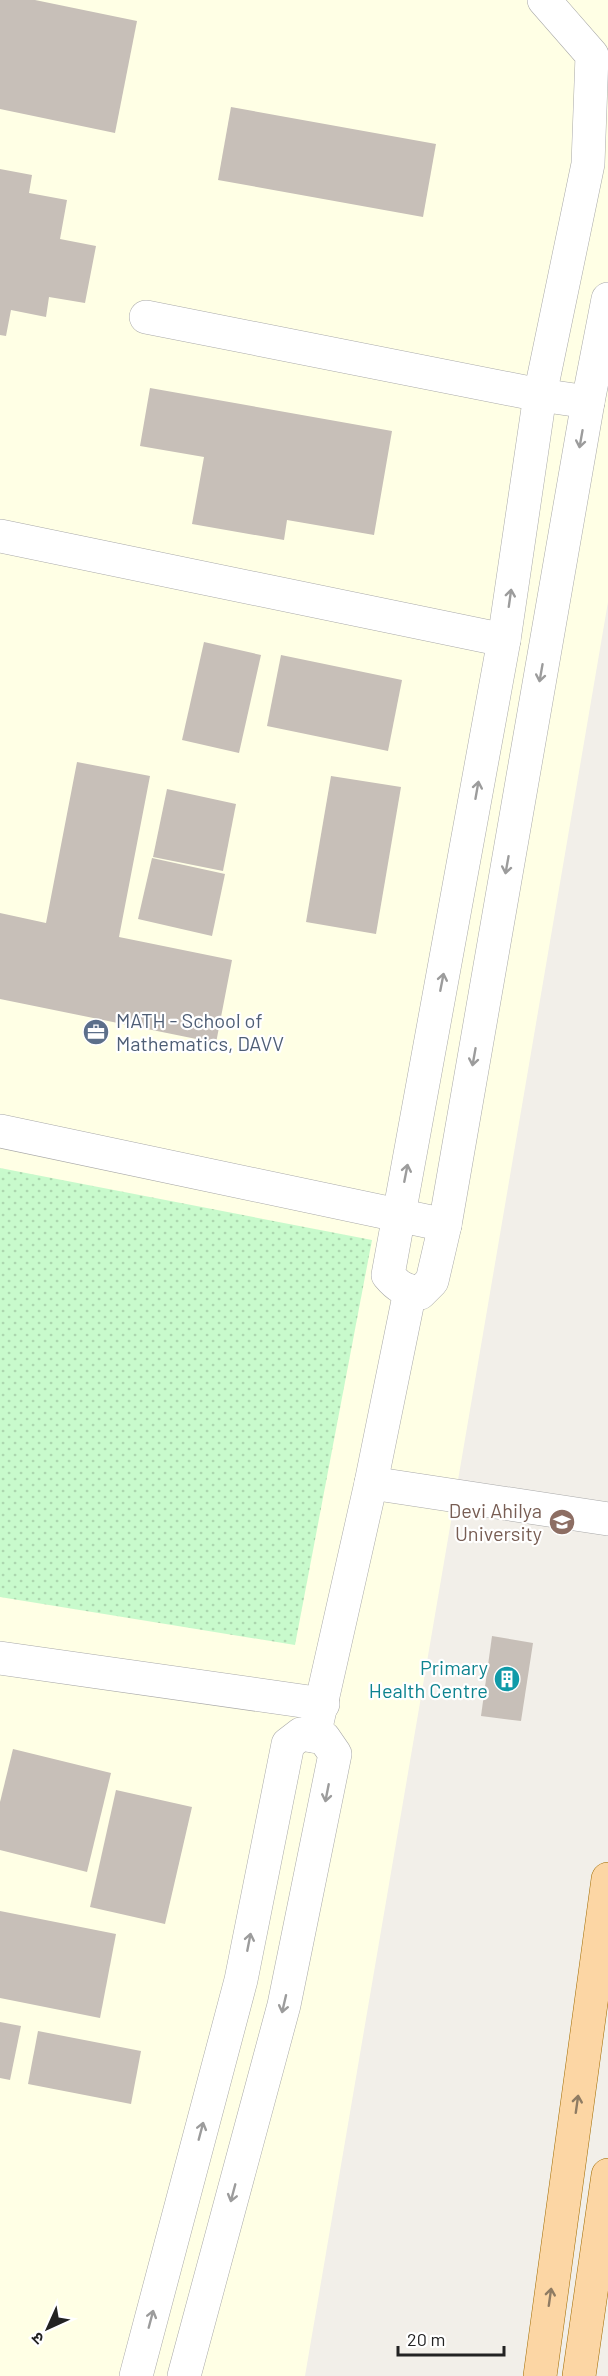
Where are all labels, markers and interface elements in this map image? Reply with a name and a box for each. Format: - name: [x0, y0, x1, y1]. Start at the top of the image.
- one-way arrow: [575, 429, 586, 449]
- one-way arrow: [504, 588, 515, 608]
- one-way arrow: [535, 663, 546, 682]
- one-way arrow: [472, 781, 483, 800]
- one-way arrow: [502, 855, 513, 874]
- one-way arrow: [437, 972, 448, 992]
- place label: MATH - School of Mathematics, DAVV: [116, 1008, 284, 1055]
- office icon: MATH - School of Mathematics, DAVV: [81, 1017, 111, 1047]
- one-way arrow: [468, 1047, 479, 1067]
- one-way arrow: [401, 1164, 412, 1184]
- place label: Devi Ahilya University: [449, 1498, 542, 1545]
- school or university icon: Devi Ahilya University: [547, 1507, 577, 1537]
- place label: Primary Health Centre: [369, 1655, 488, 1702]
- building icon: Primary Health Centre: [492, 1664, 522, 1694]
- one-way arrow: [321, 1783, 332, 1802]
- one-way arrow: [244, 1933, 255, 1952]
- one-way arrow: [278, 1995, 290, 2014]
- one-way arrow: [572, 2095, 583, 2114]
- one-way arrow: [196, 2122, 208, 2141]
- one-way arrow: [227, 2183, 239, 2202]
- one-way arrow: [545, 2288, 556, 2308]
- north arrow: [18, 2298, 78, 2358]
- one-way arrow: [146, 2310, 158, 2329]
- scale bar: [398, 2319, 504, 2357]
- text: उ: [27, 2328, 47, 2349]
- text: 20 m: [407, 2328, 445, 2350]

